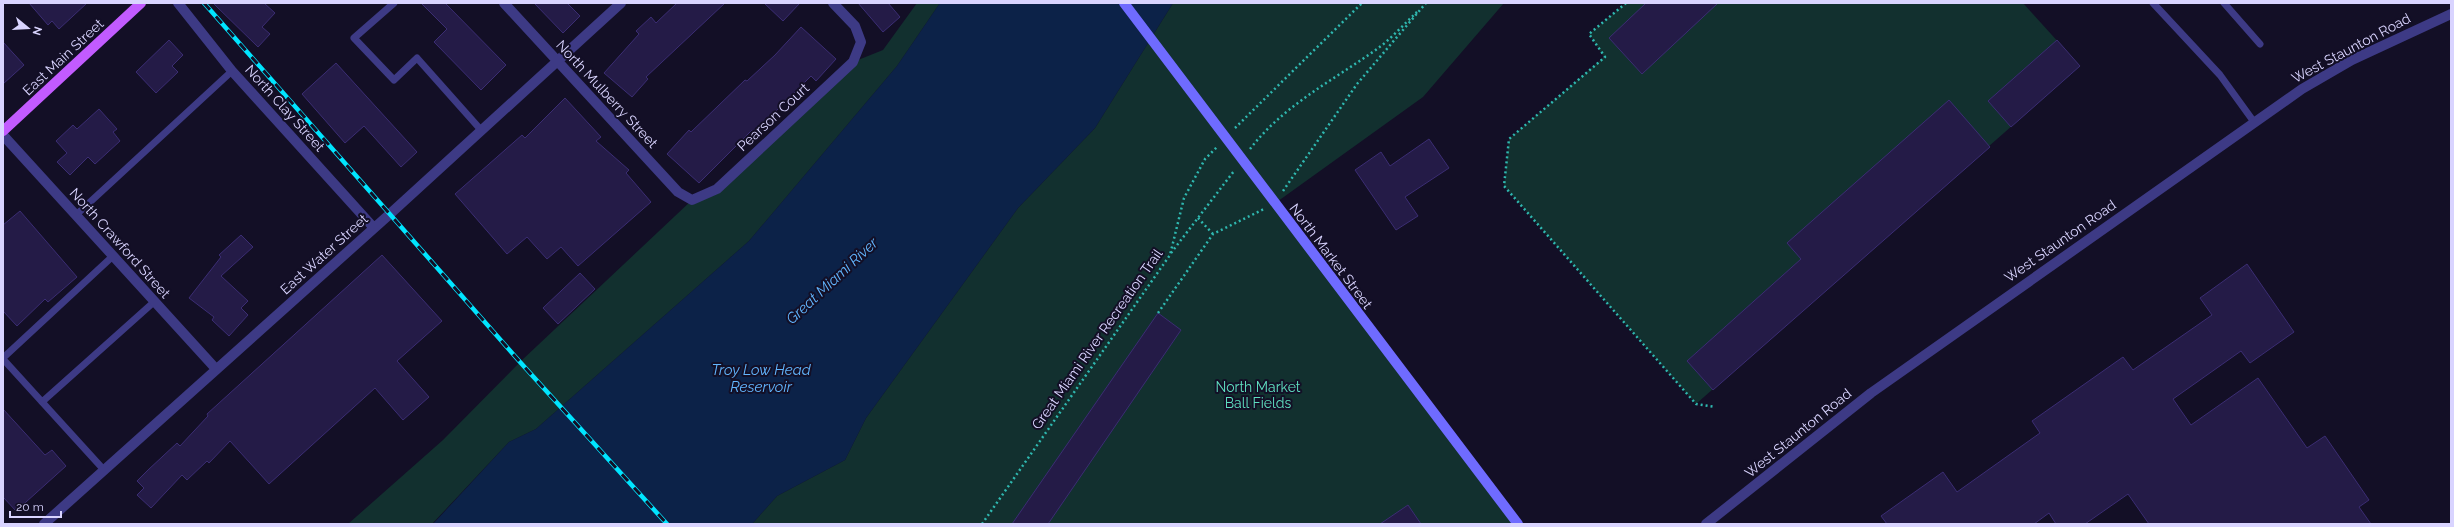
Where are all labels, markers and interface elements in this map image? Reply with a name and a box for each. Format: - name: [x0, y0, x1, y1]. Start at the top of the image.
- north arrow: [8, 8, 48, 48]
- street label: West Staunton Road: [2289, 10, 2413, 86]
- street label: East Main Street: [19, 15, 107, 99]
- text: N: [30, 25, 45, 37]
- street label: North Mulberry Street: [553, 37, 661, 151]
- street label: North Clay Street: [242, 61, 328, 155]
- street label: Pearson Court: [734, 80, 812, 154]
- street label: North Crawford Street: [66, 185, 174, 301]
- street label: West Staunton Road: [2001, 197, 2119, 285]
- street label: North Market Street: [1286, 200, 1376, 312]
- street label: East Water Street: [277, 210, 371, 297]
- water label: Great Miami River: [783, 233, 882, 328]
- street label: Great Miami River Recreation Trail: [1028, 246, 1166, 432]
- water label: Troy Low Head Reservoir: [711, 361, 812, 396]
- park label: North Market Ball Fields: [1216, 379, 1301, 411]
- street label: West Staunton Road: [1742, 385, 1854, 481]
- scale bar: [10, 493, 61, 519]
- text: 20 m: [16, 500, 44, 514]

